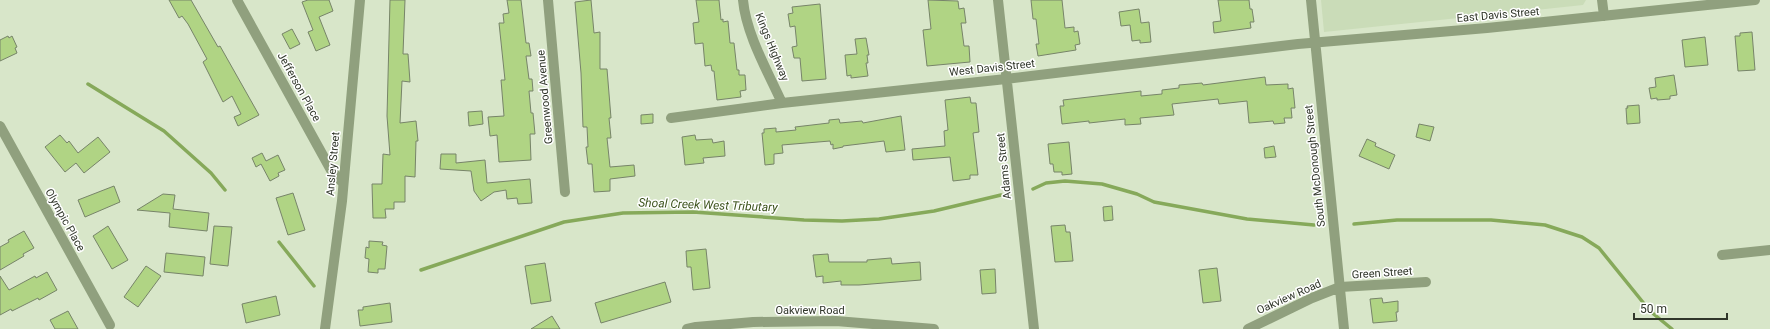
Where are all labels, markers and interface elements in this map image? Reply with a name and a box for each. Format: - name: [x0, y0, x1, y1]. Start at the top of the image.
- street label: East Davis Street: [1456, 5, 1540, 25]
- street label: Kings Highway: [752, 11, 792, 84]
- street label: Greenwood Avenue: [534, 49, 556, 145]
- street label: Jefferson Place: [275, 50, 323, 124]
- street label: West Davis Street: [949, 57, 1036, 79]
- street label: South McDonough Street: [1302, 104, 1328, 228]
- street label: Ansley Street: [324, 131, 342, 197]
- street label: Adams Street: [994, 132, 1014, 200]
- street label: Olympic Place: [42, 186, 88, 254]
- water label: Shoal Creek West Tributary: [638, 196, 778, 214]
- street label: Green Street: [1351, 264, 1413, 282]
- street label: Oakview Road: [1255, 277, 1323, 317]
- scale bar: [1634, 295, 1727, 321]
- text: 50 m: [1640, 302, 1667, 316]
- street label: Oakview Road: [775, 304, 845, 317]

